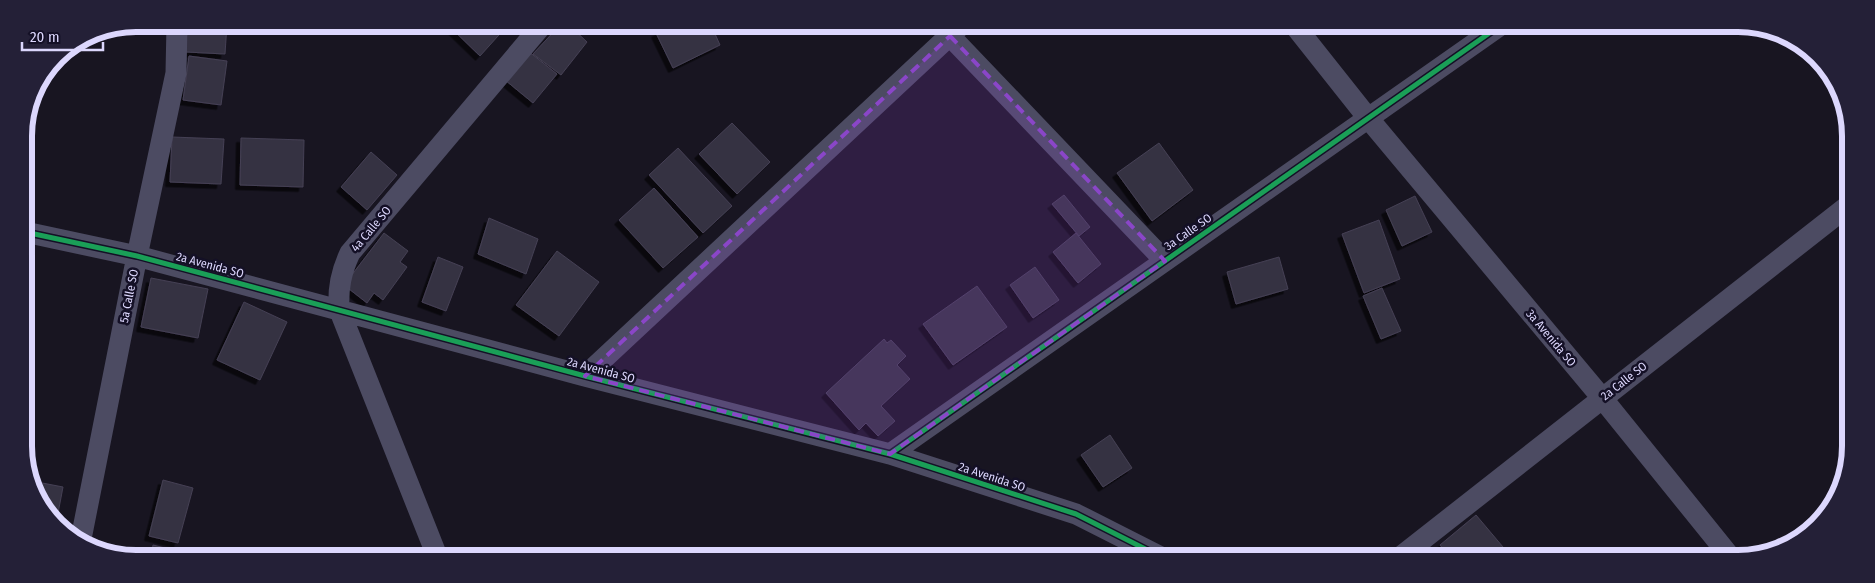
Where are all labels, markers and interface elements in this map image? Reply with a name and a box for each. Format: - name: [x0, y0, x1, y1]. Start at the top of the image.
- scale bar: [22, 20, 104, 52]
- text: 20 m: [30, 28, 60, 46]
- street label: 4a Calle SO: [348, 204, 394, 254]
- street label: 3a Calle SO: [1162, 211, 1214, 253]
- street label: 2a Avenida SO: [175, 249, 245, 281]
- street label: 5a Calle SO: [117, 268, 141, 324]
- street label: 3a Avenida SO: [1523, 307, 1579, 369]
- street label: 2a Avenida SO: [566, 354, 636, 386]
- street label: 2a Calle SO: [1598, 359, 1650, 403]
- street label: 2a Avenida SO: [957, 460, 1027, 494]

